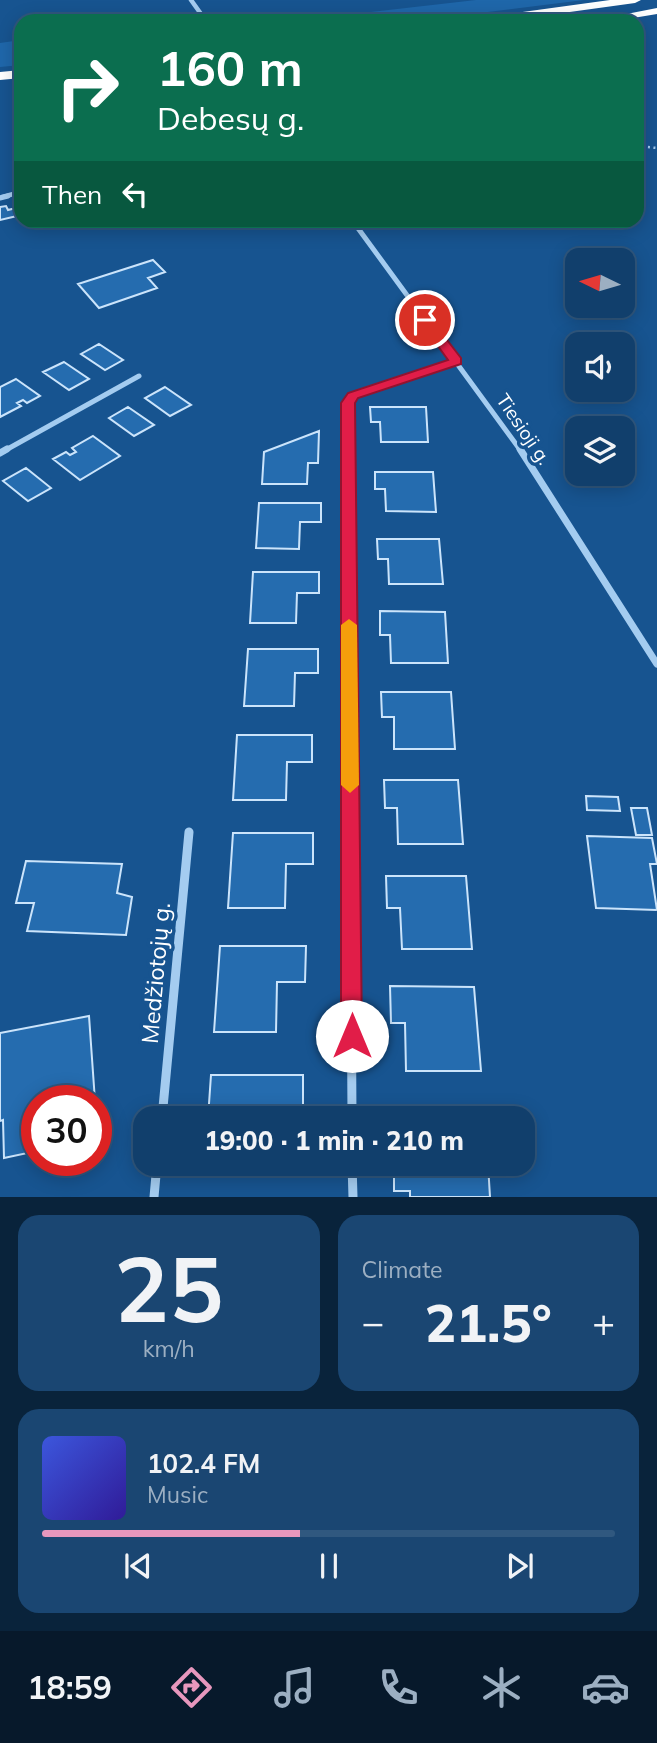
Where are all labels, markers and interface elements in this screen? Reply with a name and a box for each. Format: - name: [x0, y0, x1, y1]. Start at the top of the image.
- text: 160 m: [157, 37, 303, 98]
- icon: right: [42, 42, 133, 133]
- text: Debesų g.: [157, 98, 304, 138]
- icon: left: [116, 175, 154, 213]
- text: Then: [42, 178, 102, 211]
- north arrow: [565, 248, 635, 318]
- map controls: [565, 248, 635, 486]
- pin: [395, 290, 455, 350]
- icon: arrive: [406, 301, 444, 339]
- button: sound: [565, 332, 635, 402]
- street label: Tiesioji g.: [491, 389, 557, 469]
- button: layers: [565, 416, 635, 486]
- street label: Medžiotojų g.: [135, 901, 176, 1045]
- position arrow: [315, 999, 389, 1073]
- speed limit sign: 30: [21, 1085, 112, 1176]
- text: 19:00 · 1 min · 210 m: [204, 1124, 464, 1157]
- text: 25: [114, 1231, 223, 1345]
- text: Climate: [362, 1255, 443, 1284]
- text: 21.5°: [425, 1290, 552, 1355]
- text: −: [362, 1298, 384, 1346]
- text: +: [592, 1298, 615, 1346]
- text: km/h: [143, 1334, 195, 1363]
- text: 102.4 FM: [147, 1447, 260, 1480]
- text: Music: [147, 1480, 208, 1509]
- icon: previous: [119, 1547, 157, 1585]
- icon: pause: [310, 1547, 348, 1585]
- icon: next: [501, 1547, 539, 1585]
- icon: directions: [167, 1663, 216, 1712]
- icon: music: [270, 1663, 319, 1712]
- icon: phone: [374, 1663, 423, 1712]
- icon: climate: [477, 1663, 526, 1712]
- icon: car: [581, 1663, 630, 1712]
- text: 18:59: [27, 1667, 112, 1707]

